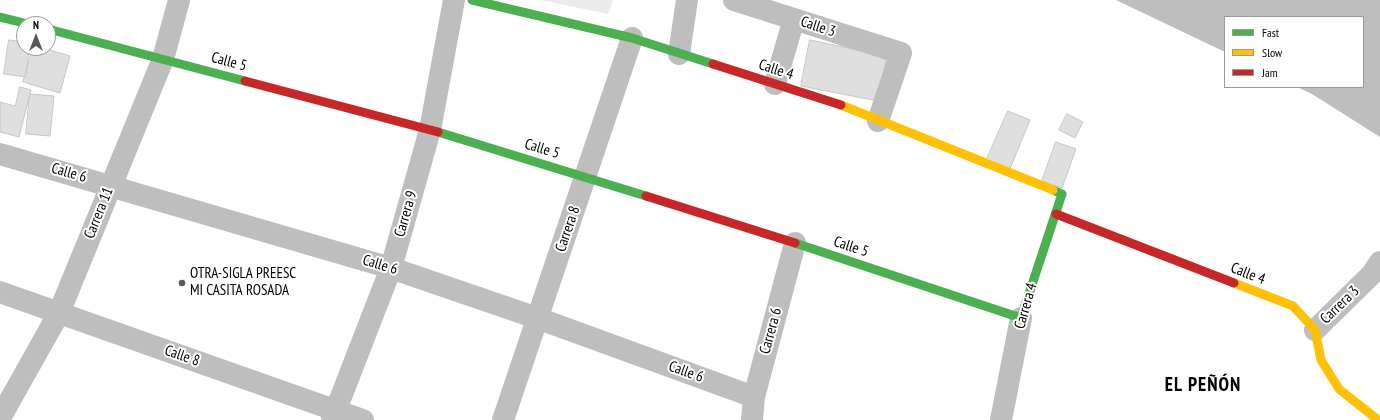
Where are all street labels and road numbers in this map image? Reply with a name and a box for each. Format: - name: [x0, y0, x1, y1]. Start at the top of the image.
- street label: Calle 3: [798, 13, 838, 41]
- street label: Calle 5: [209, 49, 249, 75]
- street label: Calle 4: [756, 56, 796, 84]
- street label: Calle 5: [522, 135, 562, 163]
- street label: Calle 6: [49, 159, 89, 187]
- street label: Carrera 11: [81, 185, 117, 241]
- street label: Carrera 9: [391, 189, 421, 239]
- street label: Carrera 8: [552, 204, 584, 254]
- street label: Calle 5: [831, 233, 871, 261]
- street label: Calle 6: [360, 251, 400, 279]
- street label: Calle 4: [1228, 259, 1268, 289]
- street label: Carrera 4: [1011, 281, 1041, 331]
- street label: Carrera 3: [1317, 282, 1363, 328]
- street label: Carrera 6: [756, 306, 786, 356]
- street label: Calle 8: [162, 342, 202, 370]
- street label: Calle 6: [666, 357, 706, 387]

